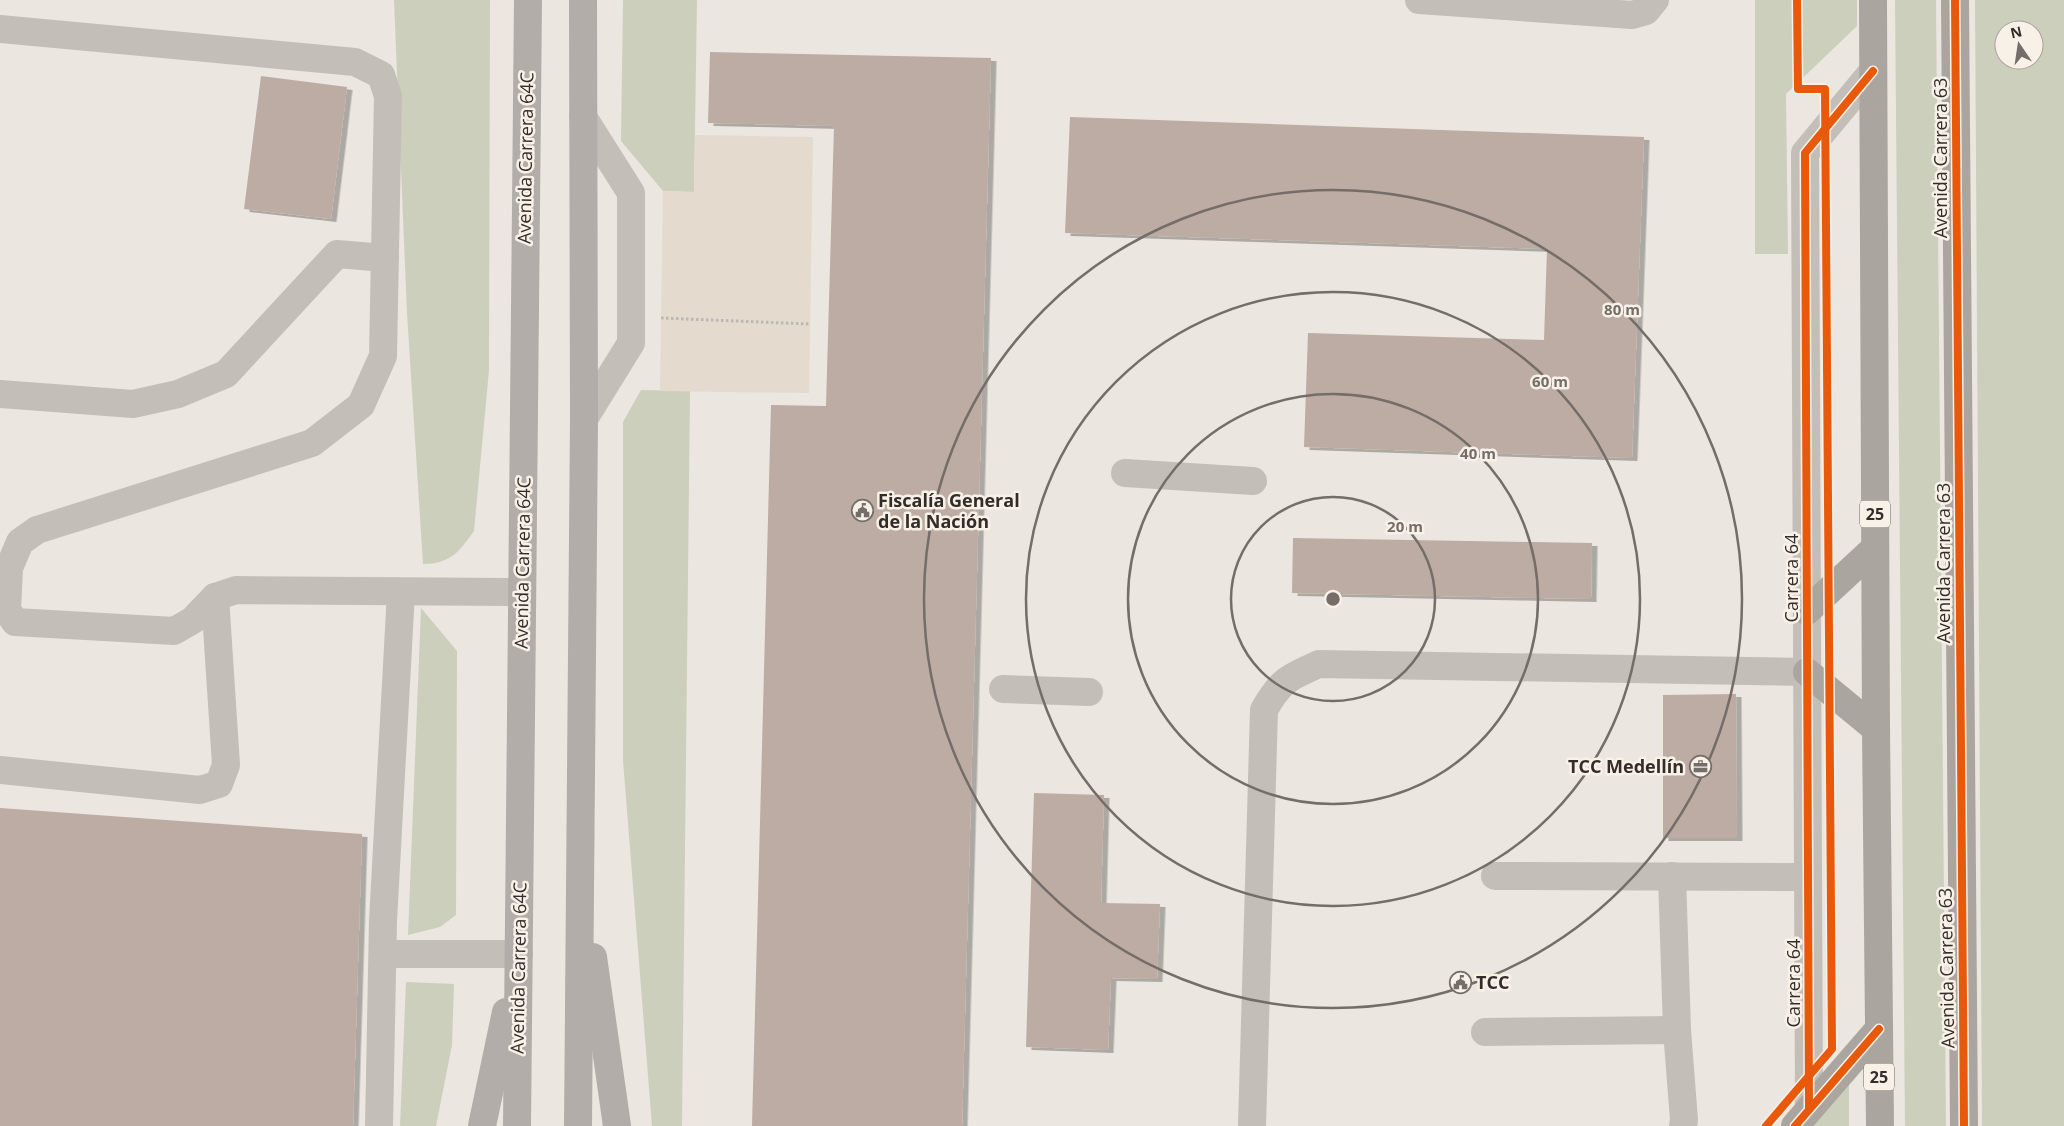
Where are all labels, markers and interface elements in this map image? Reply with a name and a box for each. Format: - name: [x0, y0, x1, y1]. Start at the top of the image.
- north arrow: [1994, 20, 2044, 70]
- text: N: [2008, 21, 2024, 42]
- street label: Avenida Carrera 64C: [512, 72, 538, 244]
- street label: Avenida Carrera 63: [1928, 78, 1952, 238]
- text: 80 m: [1604, 299, 1640, 319]
- text: 60 m: [1532, 371, 1568, 391]
- text: 40 m: [1460, 443, 1496, 463]
- street label: Avenida Carrera 64C: [509, 477, 535, 649]
- street label: Avenida Carrera 63: [1931, 483, 1955, 643]
- place label: Fiscalía General de la Nación: [878, 488, 1020, 533]
- public building icon: Fiscalía General de la Nación: [850, 499, 874, 523]
- road number: 25: [1860, 500, 1890, 528]
- text: 20 m: [1387, 516, 1423, 536]
- street label: Carrera 64: [1779, 534, 1803, 622]
- centre of rings: [1324, 590, 1342, 608]
- place label: TCC Medellín: [1568, 754, 1684, 778]
- office icon: TCC Medellín: [1688, 755, 1712, 779]
- street label: Avenida Carrera 64C: [505, 882, 531, 1054]
- street label: Avenida Carrera 63: [1933, 888, 1959, 1048]
- street label: Carrera 64: [1781, 939, 1805, 1027]
- place label: TCC: [1476, 970, 1509, 994]
- public building icon: TCC: [1448, 971, 1472, 995]
- road number: 25: [1864, 1064, 1894, 1090]

